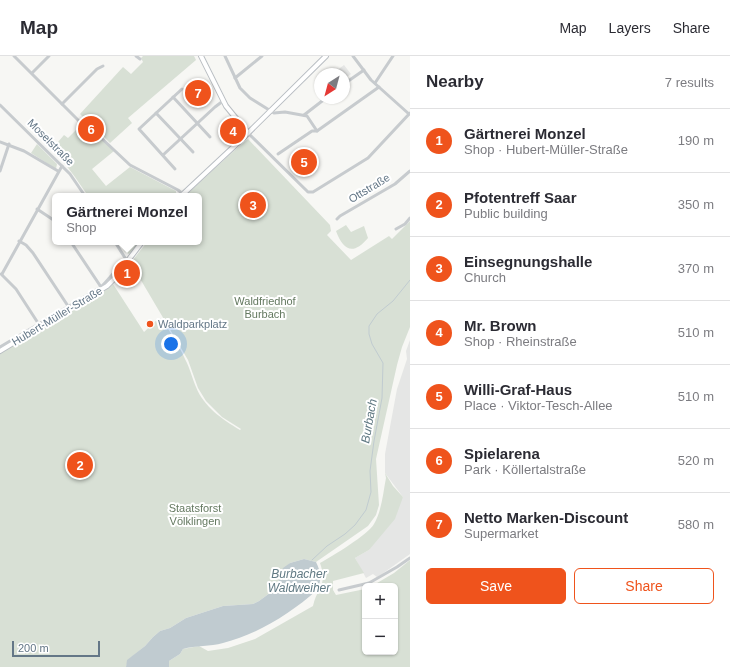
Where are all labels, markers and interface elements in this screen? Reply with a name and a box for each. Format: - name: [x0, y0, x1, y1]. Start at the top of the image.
- text: Map: [20, 17, 58, 38]
- text: Map: [559, 20, 587, 36]
- text: Layers: [609, 20, 651, 36]
- text: Share: [673, 20, 710, 36]
- north arrow: [314, 68, 350, 104]
- text: Nearby: [426, 72, 484, 91]
- text: 7 results: [665, 75, 714, 90]
- pin: 7: [185, 78, 211, 108]
- pin: 6: [78, 114, 104, 144]
- street label: Moselstraße: [25, 116, 77, 168]
- pin: 4: [220, 116, 246, 146]
- text: Gärtnerei Monzel: [464, 125, 586, 142]
- text: 1: [435, 133, 443, 148]
- text: 190 m: [678, 133, 714, 148]
- text: Shop · Hubert-Müller-Straße: [464, 142, 628, 157]
- pin: 5: [291, 147, 317, 177]
- street label: Ottstraße: [346, 171, 392, 205]
- text: Pfotentreff Saar: [464, 189, 577, 206]
- pin: 3: [240, 190, 266, 220]
- popup: [52, 193, 202, 245]
- text: 2: [435, 197, 443, 212]
- text: 350 m: [678, 197, 714, 212]
- text: Gärtnerei Monzel: [66, 203, 188, 220]
- text: Public building: [464, 206, 548, 221]
- text: Shop: [66, 220, 97, 235]
- text: Einsegnungshalle: [464, 253, 592, 270]
- pin: 1: [114, 258, 140, 288]
- text: 3: [435, 261, 443, 276]
- text: 370 m: [678, 261, 714, 276]
- text: Church: [464, 270, 506, 285]
- street label: Hubert-Müller-Straße: [10, 284, 104, 348]
- park label: Waldfriedhof Burbach: [234, 295, 297, 320]
- text: Mr. Brown: [464, 317, 537, 334]
- place label: Waldparkplatz: [158, 318, 227, 330]
- marker: Waldparkplatz: [145, 319, 155, 329]
- text: 4: [435, 325, 443, 340]
- text: 510 m: [678, 325, 714, 340]
- your location: [161, 334, 181, 354]
- text: Shop · Rheinstraße: [464, 334, 577, 349]
- text: Willi-Graf-Haus: [464, 381, 572, 398]
- text: 5: [435, 389, 443, 404]
- text: 510 m: [678, 389, 714, 404]
- water label: Burbach: [358, 397, 380, 444]
- text: Place · Viktor-Tesch-Allee: [464, 398, 613, 413]
- text: Spielarena: [464, 445, 540, 462]
- pin: 2: [67, 450, 93, 480]
- text: 6: [435, 453, 443, 468]
- text: 520 m: [678, 453, 714, 468]
- text: Park · Köllertalstraße: [464, 462, 586, 477]
- park label: Staatsforst Völklingen: [169, 502, 221, 527]
- text: Netto Marken-Discount: [464, 509, 628, 526]
- text: 7: [435, 517, 443, 532]
- text: 580 m: [678, 517, 714, 532]
- text: Supermarket: [464, 526, 538, 541]
- water label: Burbacher Waldweiher: [268, 567, 331, 595]
- button: Save: [426, 568, 566, 604]
- button: Share: [574, 568, 714, 604]
- map controls: [362, 583, 398, 655]
- button: +: [362, 583, 398, 619]
- button: −: [362, 619, 398, 655]
- scale bar: [12, 639, 100, 658]
- text: 200 m: [18, 642, 49, 654]

